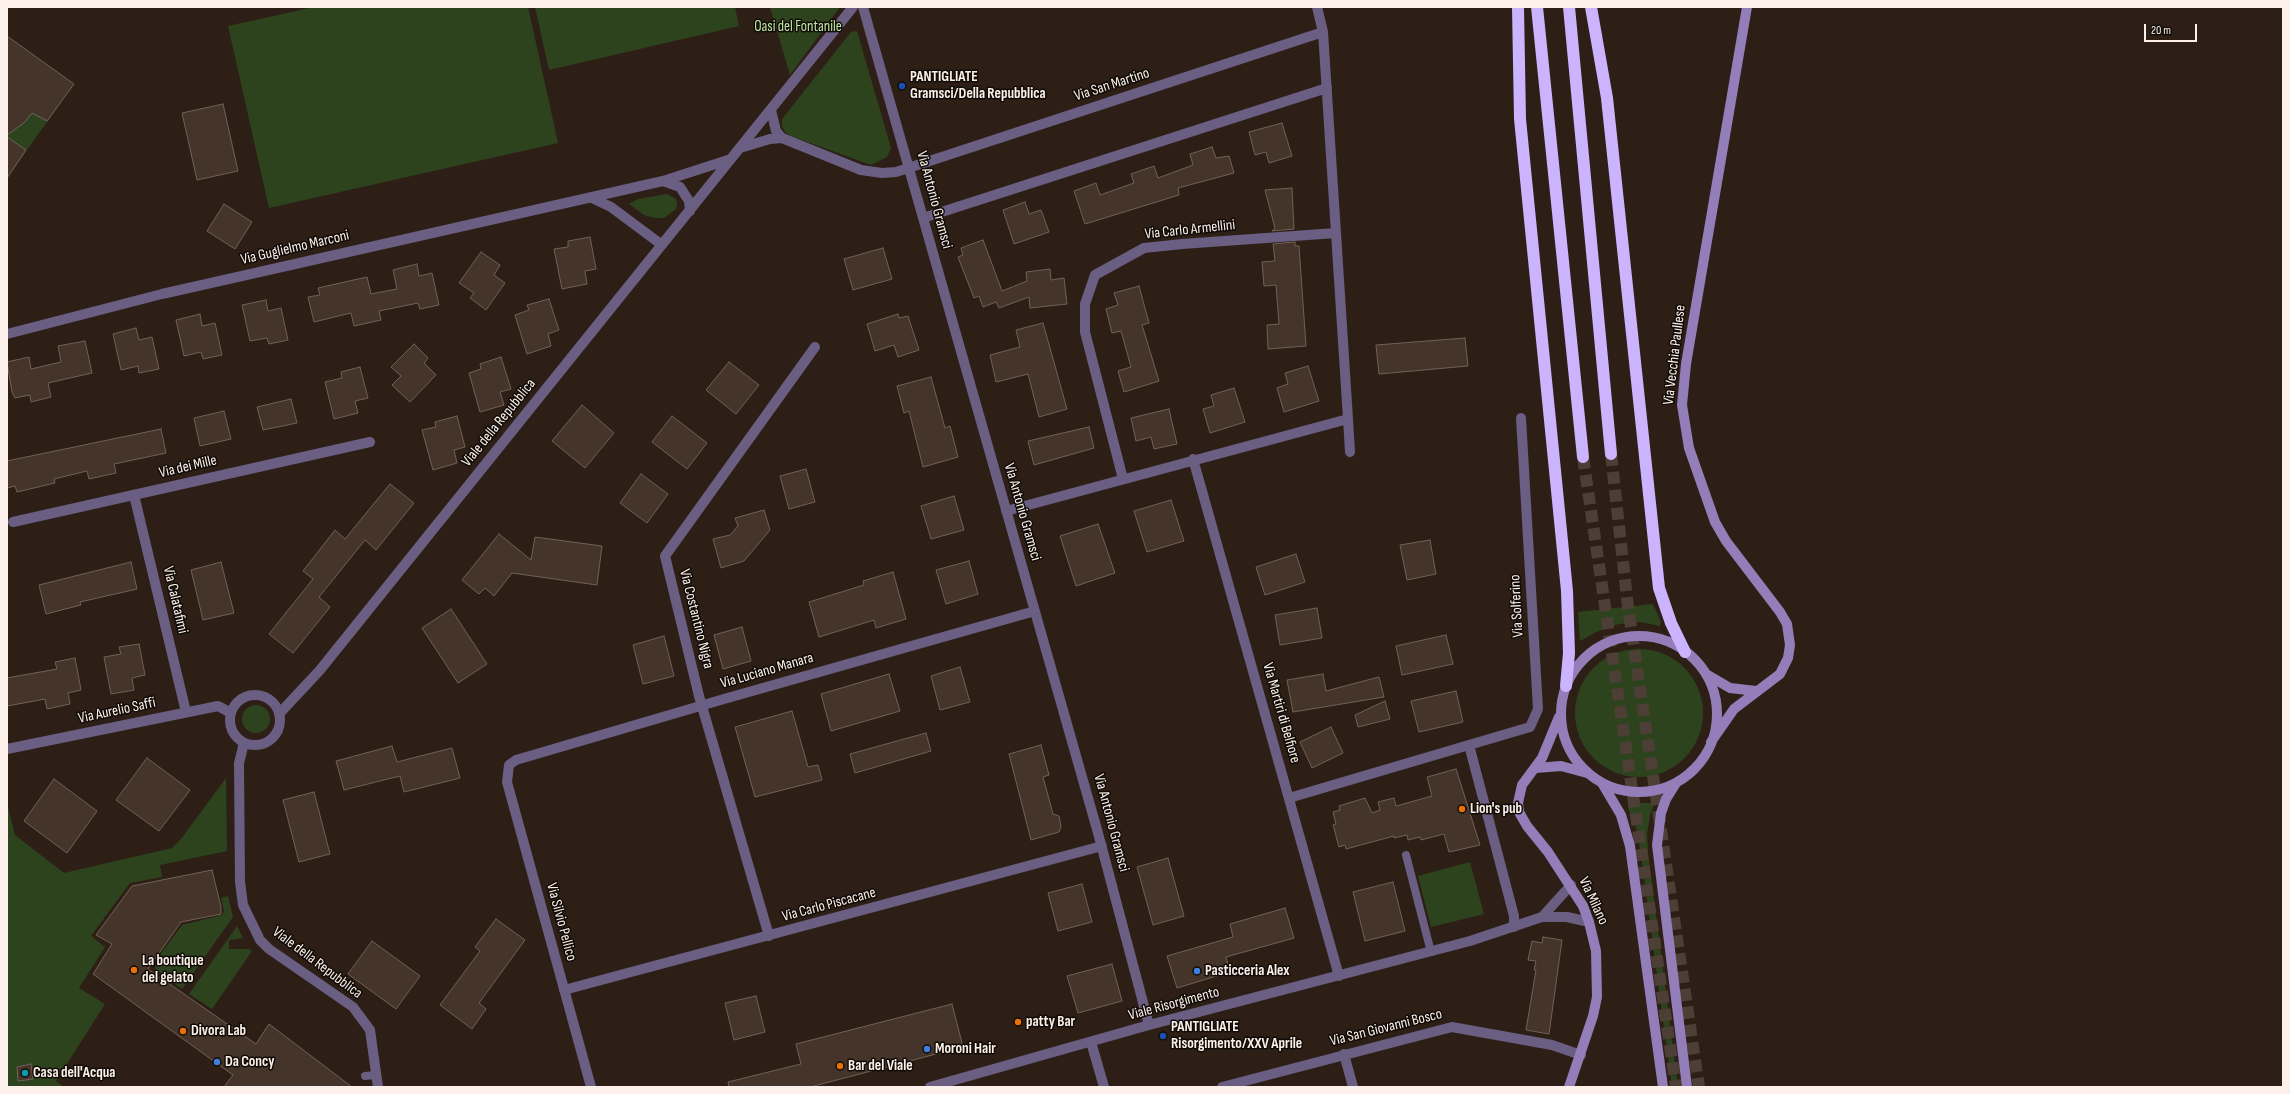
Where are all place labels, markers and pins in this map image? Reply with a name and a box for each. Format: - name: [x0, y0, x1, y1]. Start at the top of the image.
- place label: PANTIGLIATE Gramsci/Della Repubblica: [910, 68, 1046, 103]
- marker: PANTIGLIATE Gramsci/Della Repubblica: [897, 81, 907, 91]
- place label: Lion's pub: [1470, 800, 1522, 818]
- marker: Lion's pub: [1457, 804, 1467, 814]
- place label: La boutique del gelato: [142, 952, 204, 987]
- place label: Pasticceria Alex: [1205, 962, 1289, 980]
- marker: La boutique del gelato: [129, 965, 139, 975]
- marker: Pasticceria Alex: [1192, 966, 1202, 976]
- place label: patty Bar: [1026, 1013, 1075, 1031]
- marker: patty Bar: [1013, 1017, 1023, 1027]
- place label: PANTIGLIATE Risorgimento/XXV Aprile: [1171, 1018, 1302, 1053]
- place label: Divora Lab: [191, 1022, 246, 1040]
- marker: Divora Lab: [178, 1026, 188, 1036]
- marker: PANTIGLIATE Risorgimento/XXV Aprile: [1158, 1031, 1168, 1041]
- place label: Moroni Hair: [935, 1040, 996, 1058]
- marker: Moroni Hair: [922, 1044, 932, 1054]
- place label: Da Concy: [225, 1053, 274, 1071]
- marker: Da Concy: [212, 1057, 222, 1067]
- place label: Bar del Viale: [848, 1057, 913, 1075]
- marker: Bar del Viale: [835, 1061, 845, 1071]
- place label: Casa dell'Acqua: [33, 1064, 115, 1082]
- marker: Casa dell'Acqua: [20, 1068, 30, 1078]

